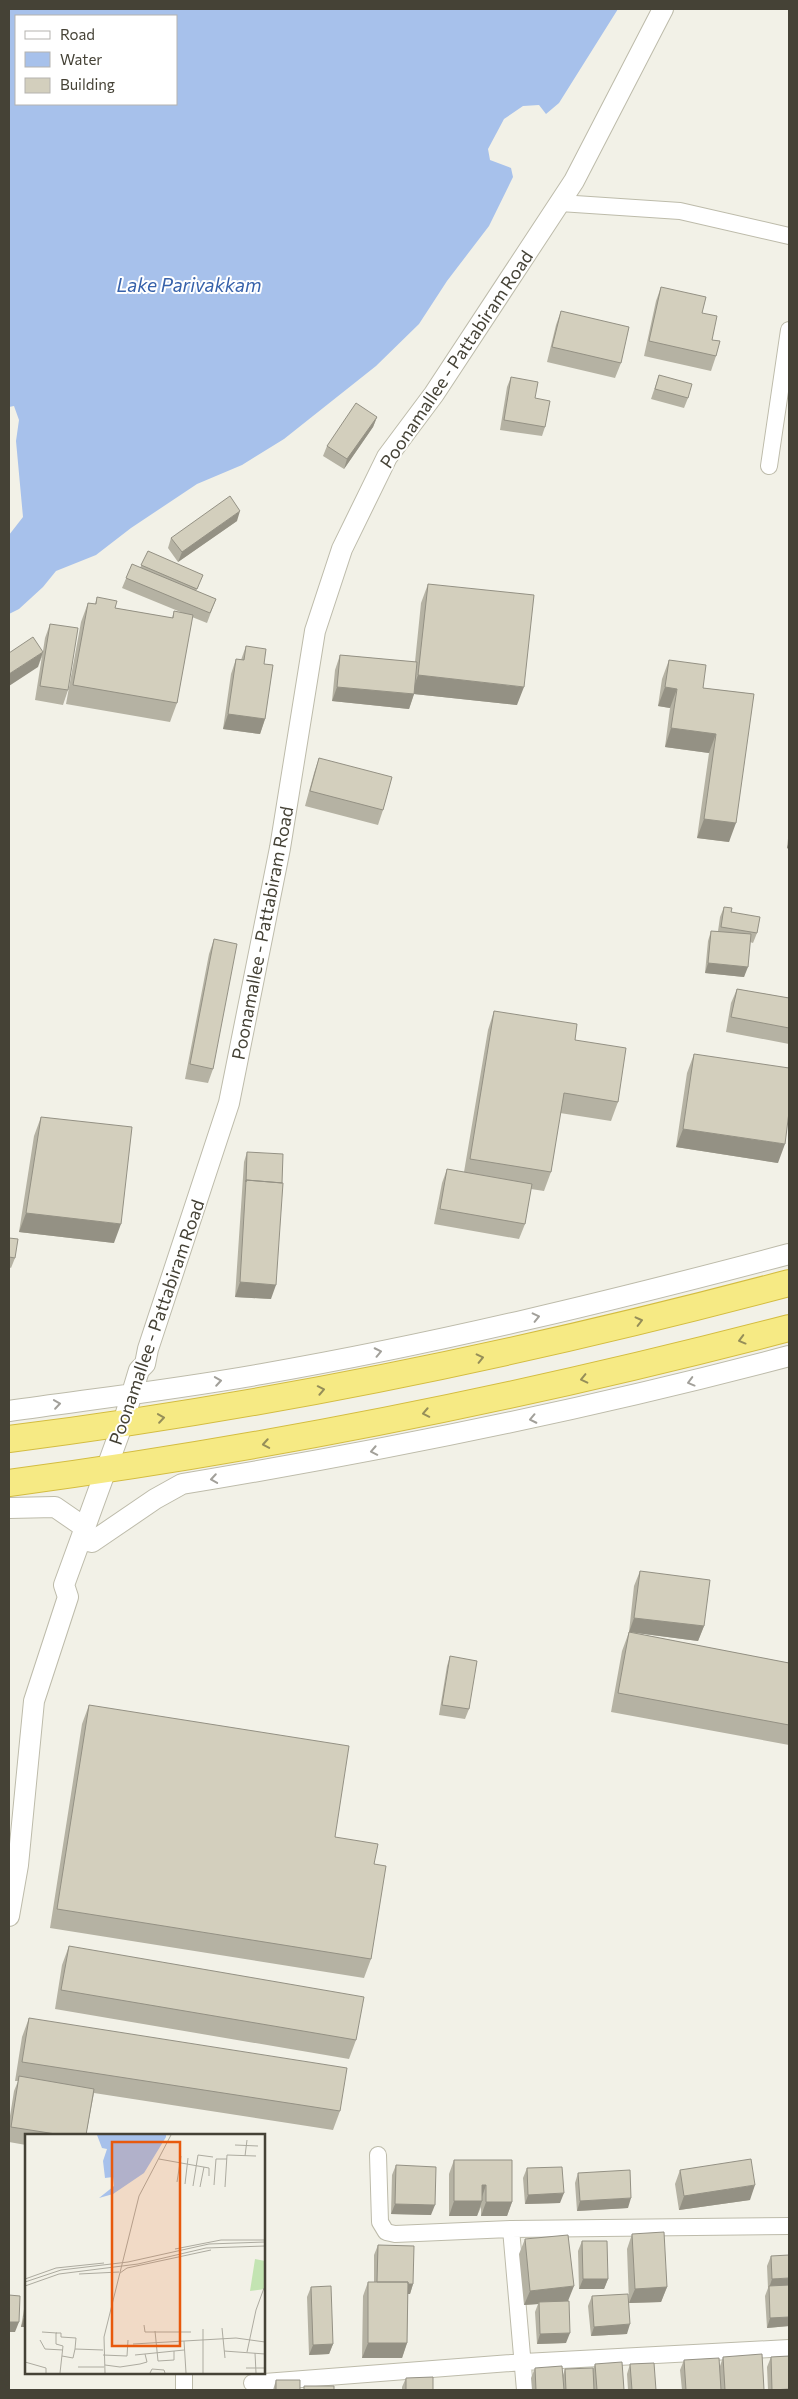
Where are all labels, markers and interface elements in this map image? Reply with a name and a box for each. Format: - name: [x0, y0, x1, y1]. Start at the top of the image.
- legend: [15, 15, 178, 105]
- text: Road: [60, 25, 95, 43]
- text: Water: [60, 50, 102, 68]
- text: Building: [60, 75, 115, 93]
- street label: Poonamallee - Pattabiram Road: [375, 246, 537, 472]
- water label: Lake Parivakkam: [116, 273, 262, 296]
- street label: Poonamallee - Pattabiram Road: [227, 804, 297, 1062]
- street label: Poonamallee - Pattabiram Road: [104, 1197, 208, 1447]
- one-way arrow: [532, 1312, 541, 1323]
- one-way arrow: [634, 1316, 643, 1327]
- one-way arrow: [738, 1334, 747, 1345]
- one-way arrow: [373, 1347, 382, 1358]
- one-way arrow: [476, 1353, 485, 1364]
- one-way arrow: [580, 1373, 589, 1384]
- one-way arrow: [213, 1376, 222, 1386]
- one-way arrow: [687, 1376, 696, 1387]
- one-way arrow: [317, 1385, 325, 1396]
- one-way arrow: [53, 1400, 61, 1410]
- one-way arrow: [421, 1408, 430, 1418]
- one-way arrow: [157, 1413, 165, 1423]
- one-way arrow: [529, 1413, 538, 1424]
- one-way arrow: [262, 1439, 270, 1449]
- one-way arrow: [369, 1445, 378, 1456]
- one-way arrow: [209, 1474, 218, 1484]
- inset map: [25, 2134, 265, 2374]

